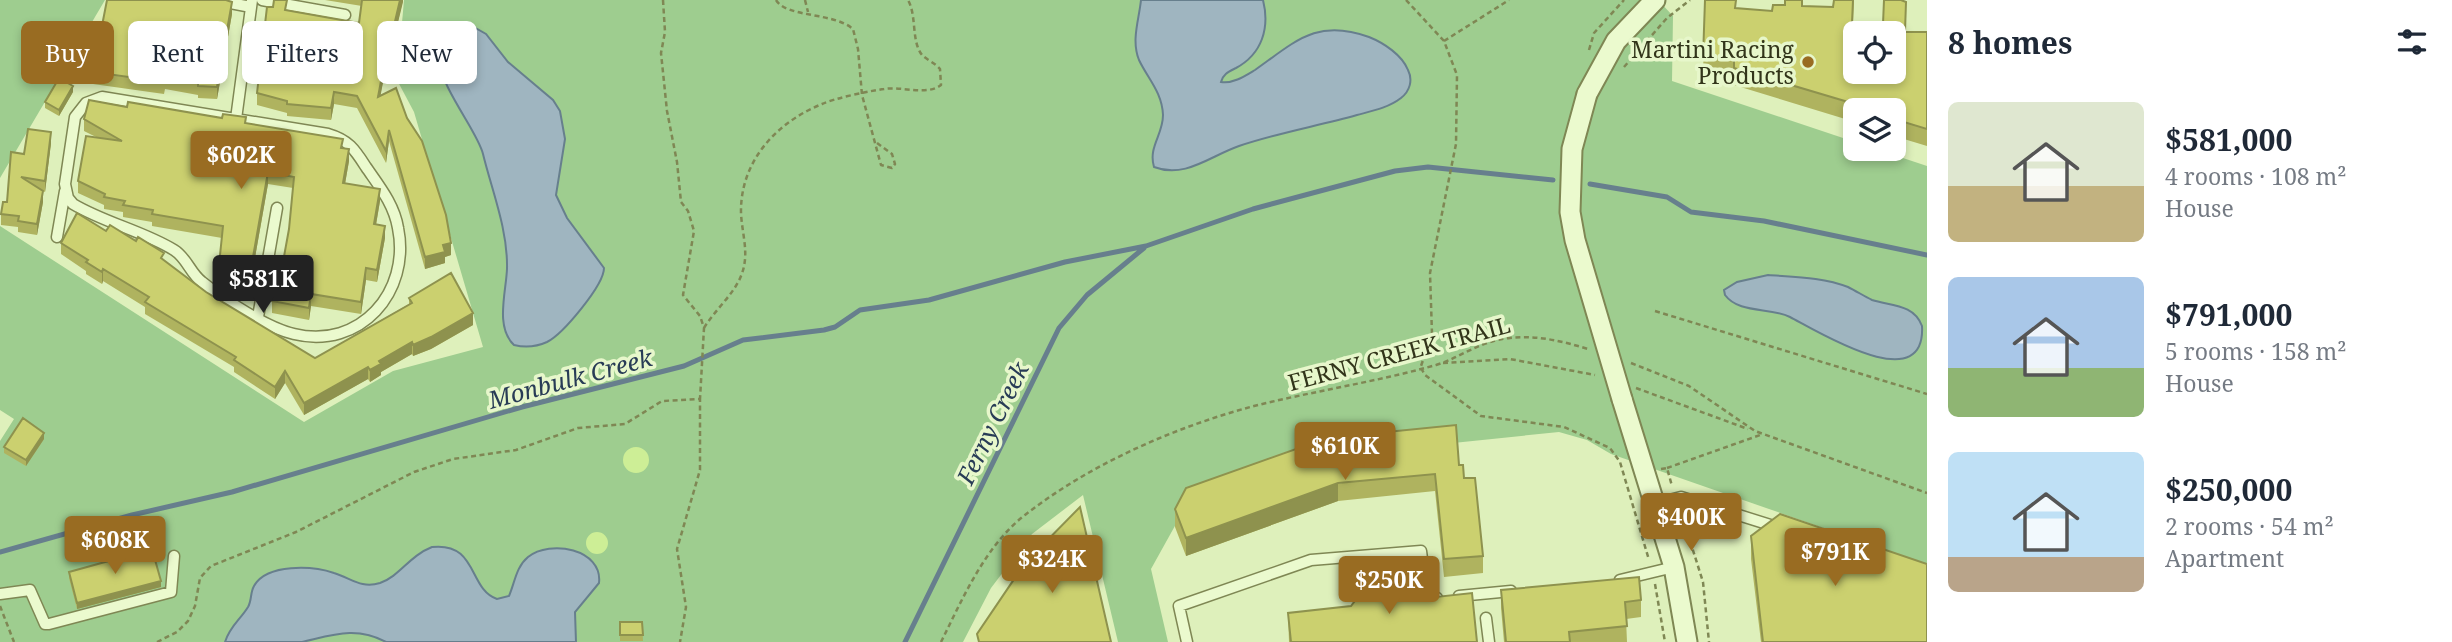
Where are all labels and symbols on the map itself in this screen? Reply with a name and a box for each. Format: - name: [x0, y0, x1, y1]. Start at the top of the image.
- place label: Martini Racing Products: [1631, 33, 1795, 91]
- marker: Martini Racing Products: [1800, 54, 1816, 70]
- pin: $602K: [192, 132, 290, 191]
- pin: $581K: [214, 256, 312, 315]
- street label: FERNY CREEK TRAIL: [1284, 308, 1514, 398]
- water label: Monbulk Creek: [483, 340, 657, 416]
- water label: Ferny Creek: [948, 355, 1036, 491]
- pin: $610K: [1296, 422, 1394, 482]
- pin: $400K: [1642, 494, 1740, 553]
- pin: $608K: [66, 516, 164, 576]
- pin: $791K: [1786, 528, 1884, 588]
- pin: $324K: [1003, 536, 1101, 595]
- pin: $250K: [1340, 556, 1438, 616]

